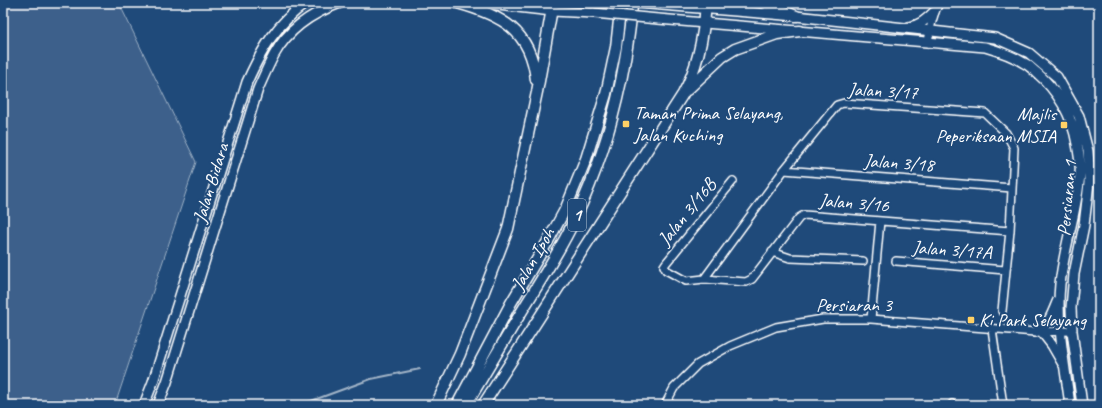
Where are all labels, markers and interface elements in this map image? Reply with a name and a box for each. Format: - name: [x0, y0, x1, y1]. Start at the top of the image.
- street label: Jalan 3/17: [847, 77, 920, 105]
- place label: Taman Prima Selayang, Jalan Kuching: [633, 101, 784, 147]
- place label: Majlis Peperiksaan MSIA: [936, 102, 1058, 148]
- marker: Taman Prima Selayang, Jalan Kuching: [621, 119, 631, 129]
- marker: Majlis Peperiksaan MSIA: [1059, 120, 1069, 130]
- street label: Jalan Bidara: [187, 139, 235, 226]
- street label: Jalan 3/18: [862, 149, 937, 178]
- street label: Persiaran 1: [1052, 158, 1082, 237]
- street label: Jalan 3/16B: [652, 173, 722, 251]
- street label: Jalan 3/16: [817, 188, 891, 218]
- road number: 1: [568, 199, 586, 231]
- street label: Jalan Ipoh: [505, 222, 561, 295]
- street label: Jalan 3/17A: [911, 235, 994, 265]
- street label: Persiaran 3: [816, 293, 894, 317]
- place label: Ki Park Selayang: [979, 308, 1087, 332]
- marker: Ki Park Selayang: [966, 315, 976, 325]

